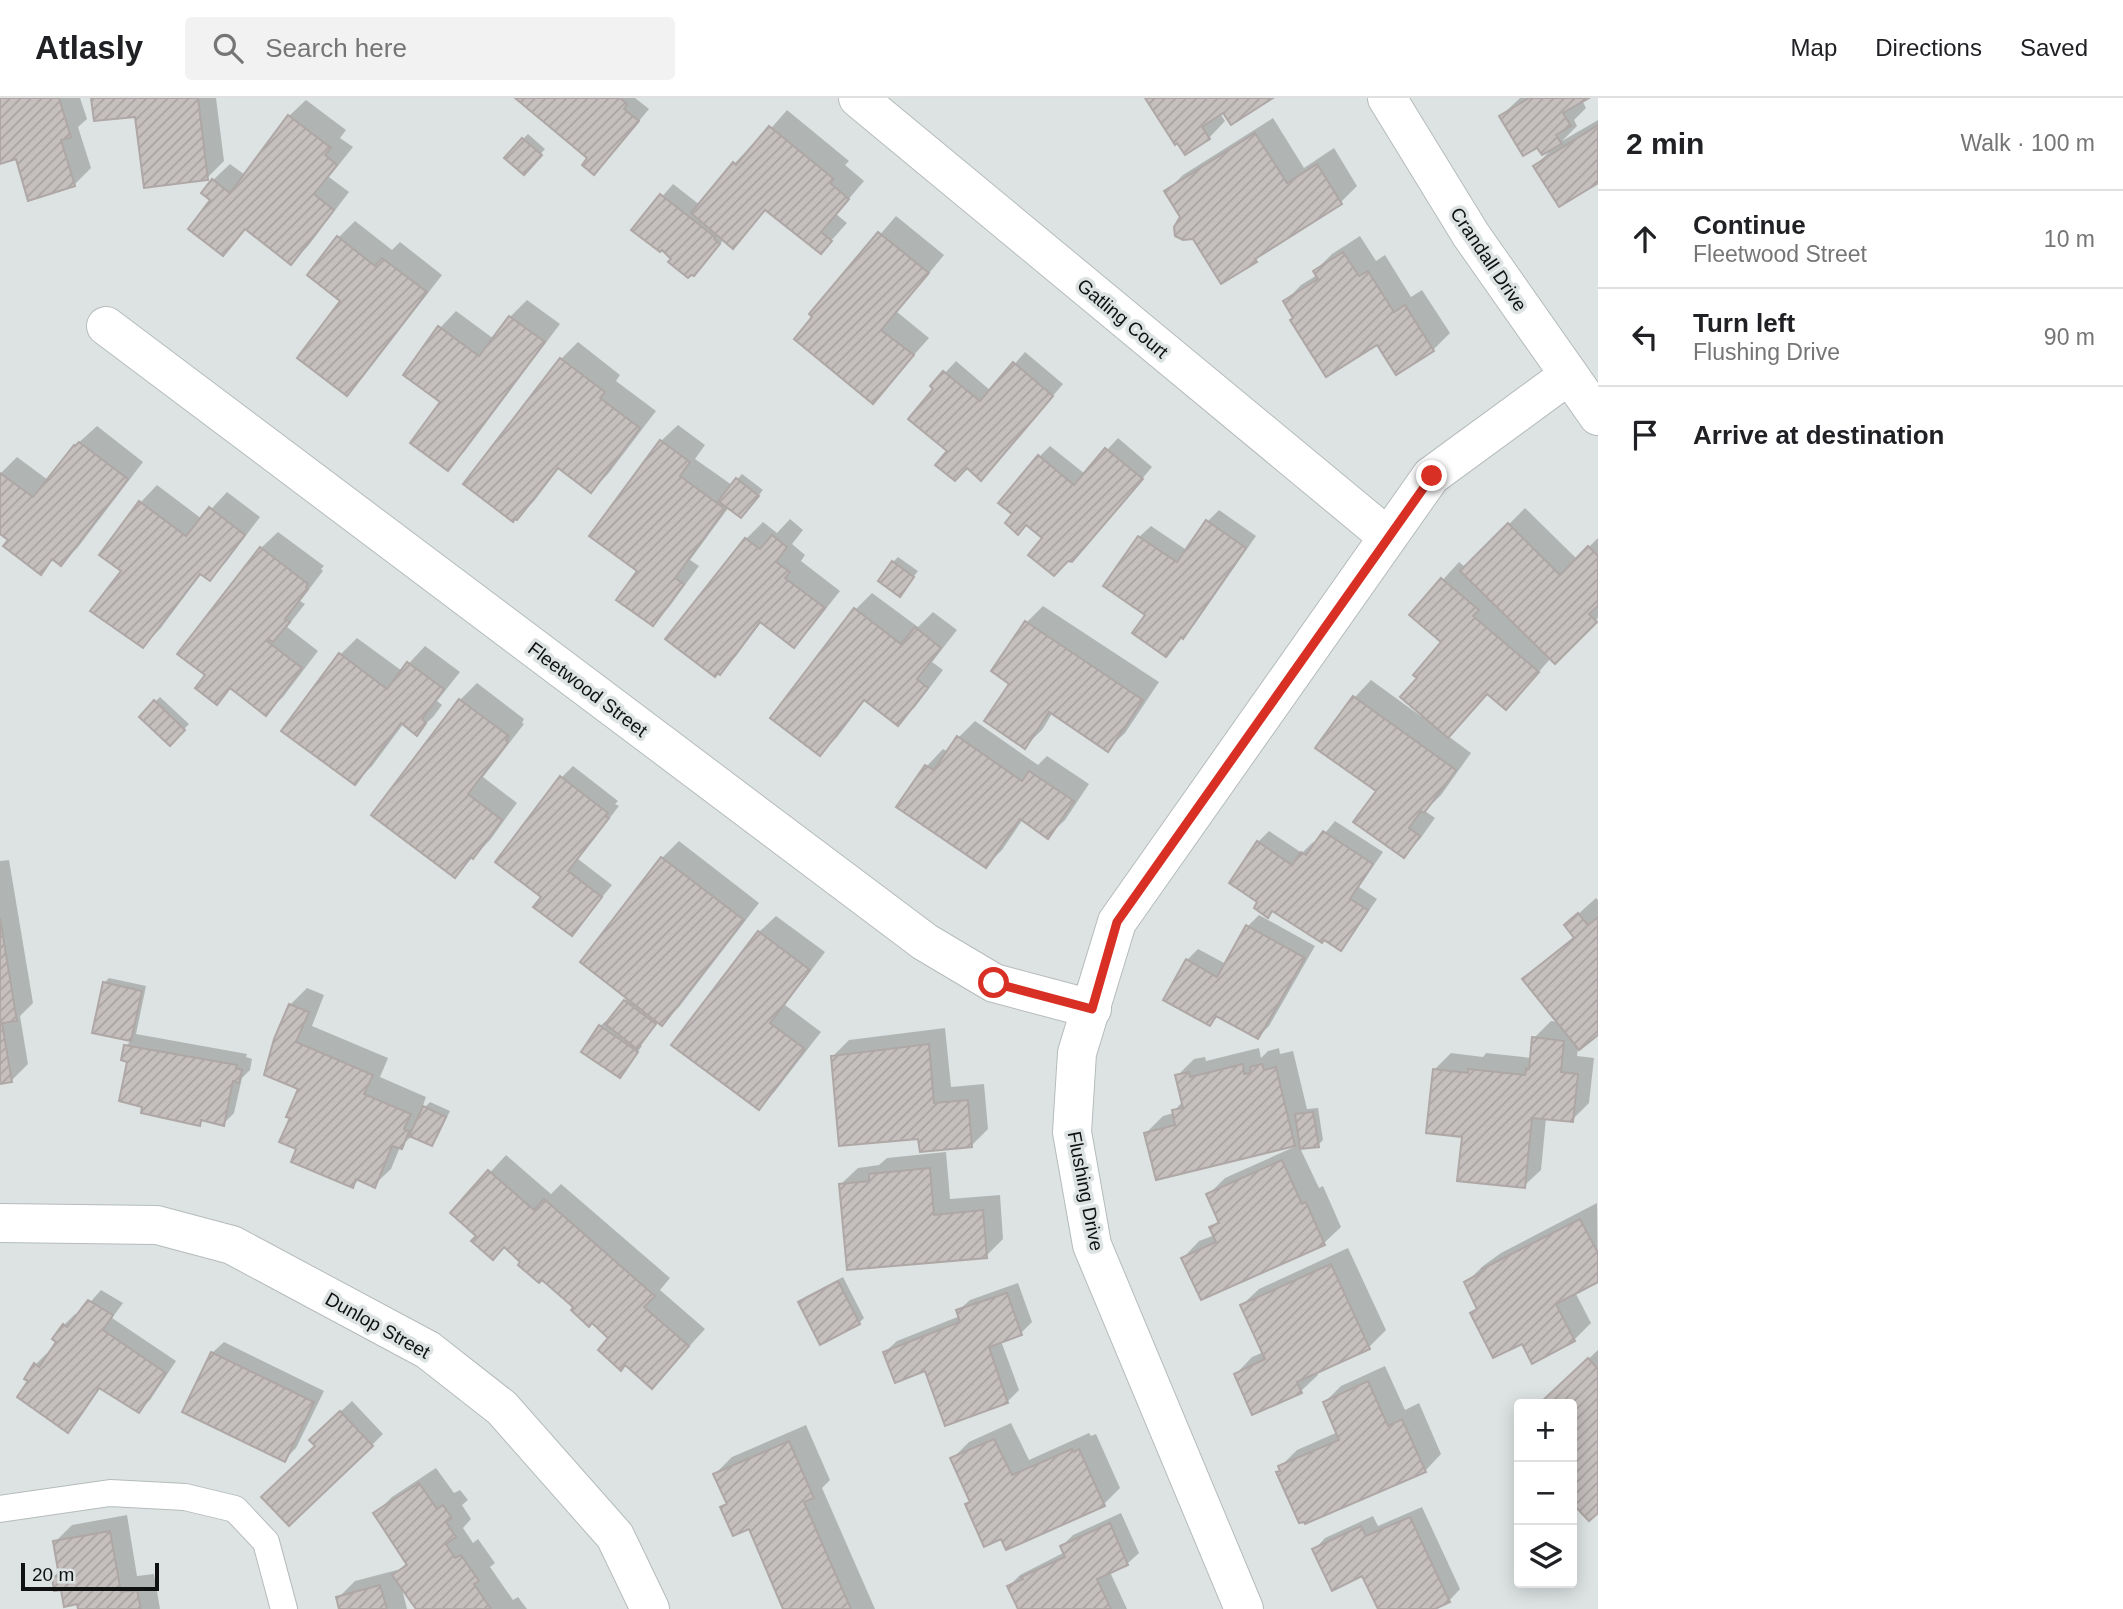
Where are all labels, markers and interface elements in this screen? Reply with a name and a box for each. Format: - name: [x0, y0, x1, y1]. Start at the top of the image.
- search box: [185, 17, 675, 80]
- text: Atlasly: [35, 29, 143, 66]
- icon: search: [209, 29, 247, 67]
- text: Search here: [265, 33, 407, 63]
- text: Map: [1791, 34, 1837, 61]
- text: Directions: [1875, 34, 1982, 61]
- text: Saved: [2020, 34, 2088, 61]
- text: 2 min: [1626, 127, 1704, 160]
- text: Walk · 100 m: [1960, 130, 2095, 156]
- street label: Crandall Drive: [1446, 204, 1531, 315]
- text: Continue: [1693, 210, 1806, 240]
- icon: ahead: [1626, 220, 1664, 258]
- text: 10 m: [2044, 226, 2095, 252]
- text: Fleetwood Street: [1693, 241, 1867, 267]
- street label: Gatling Court: [1073, 274, 1173, 363]
- text: Turn left: [1693, 308, 1795, 338]
- icon: left: [1626, 318, 1664, 356]
- text: 90 m: [2044, 324, 2095, 350]
- text: Flushing Drive: [1693, 339, 1840, 365]
- icon: arrive: [1626, 416, 1664, 454]
- text: Arrive at destination: [1693, 420, 1944, 450]
- route end: [1416, 460, 1447, 491]
- street label: Fleetwood Street: [524, 638, 652, 741]
- route start: [978, 967, 1009, 998]
- street label: Flushing Drive: [1064, 1129, 1107, 1253]
- street label: Dunlop Street: [322, 1288, 434, 1363]
- map controls: [1514, 1399, 1577, 1588]
- button: +: [1514, 1399, 1577, 1462]
- button: −: [1514, 1462, 1577, 1525]
- button: layers: [1514, 1525, 1577, 1588]
- scale bar: [21, 1560, 159, 1592]
- text: 20 m: [32, 1564, 74, 1585]

